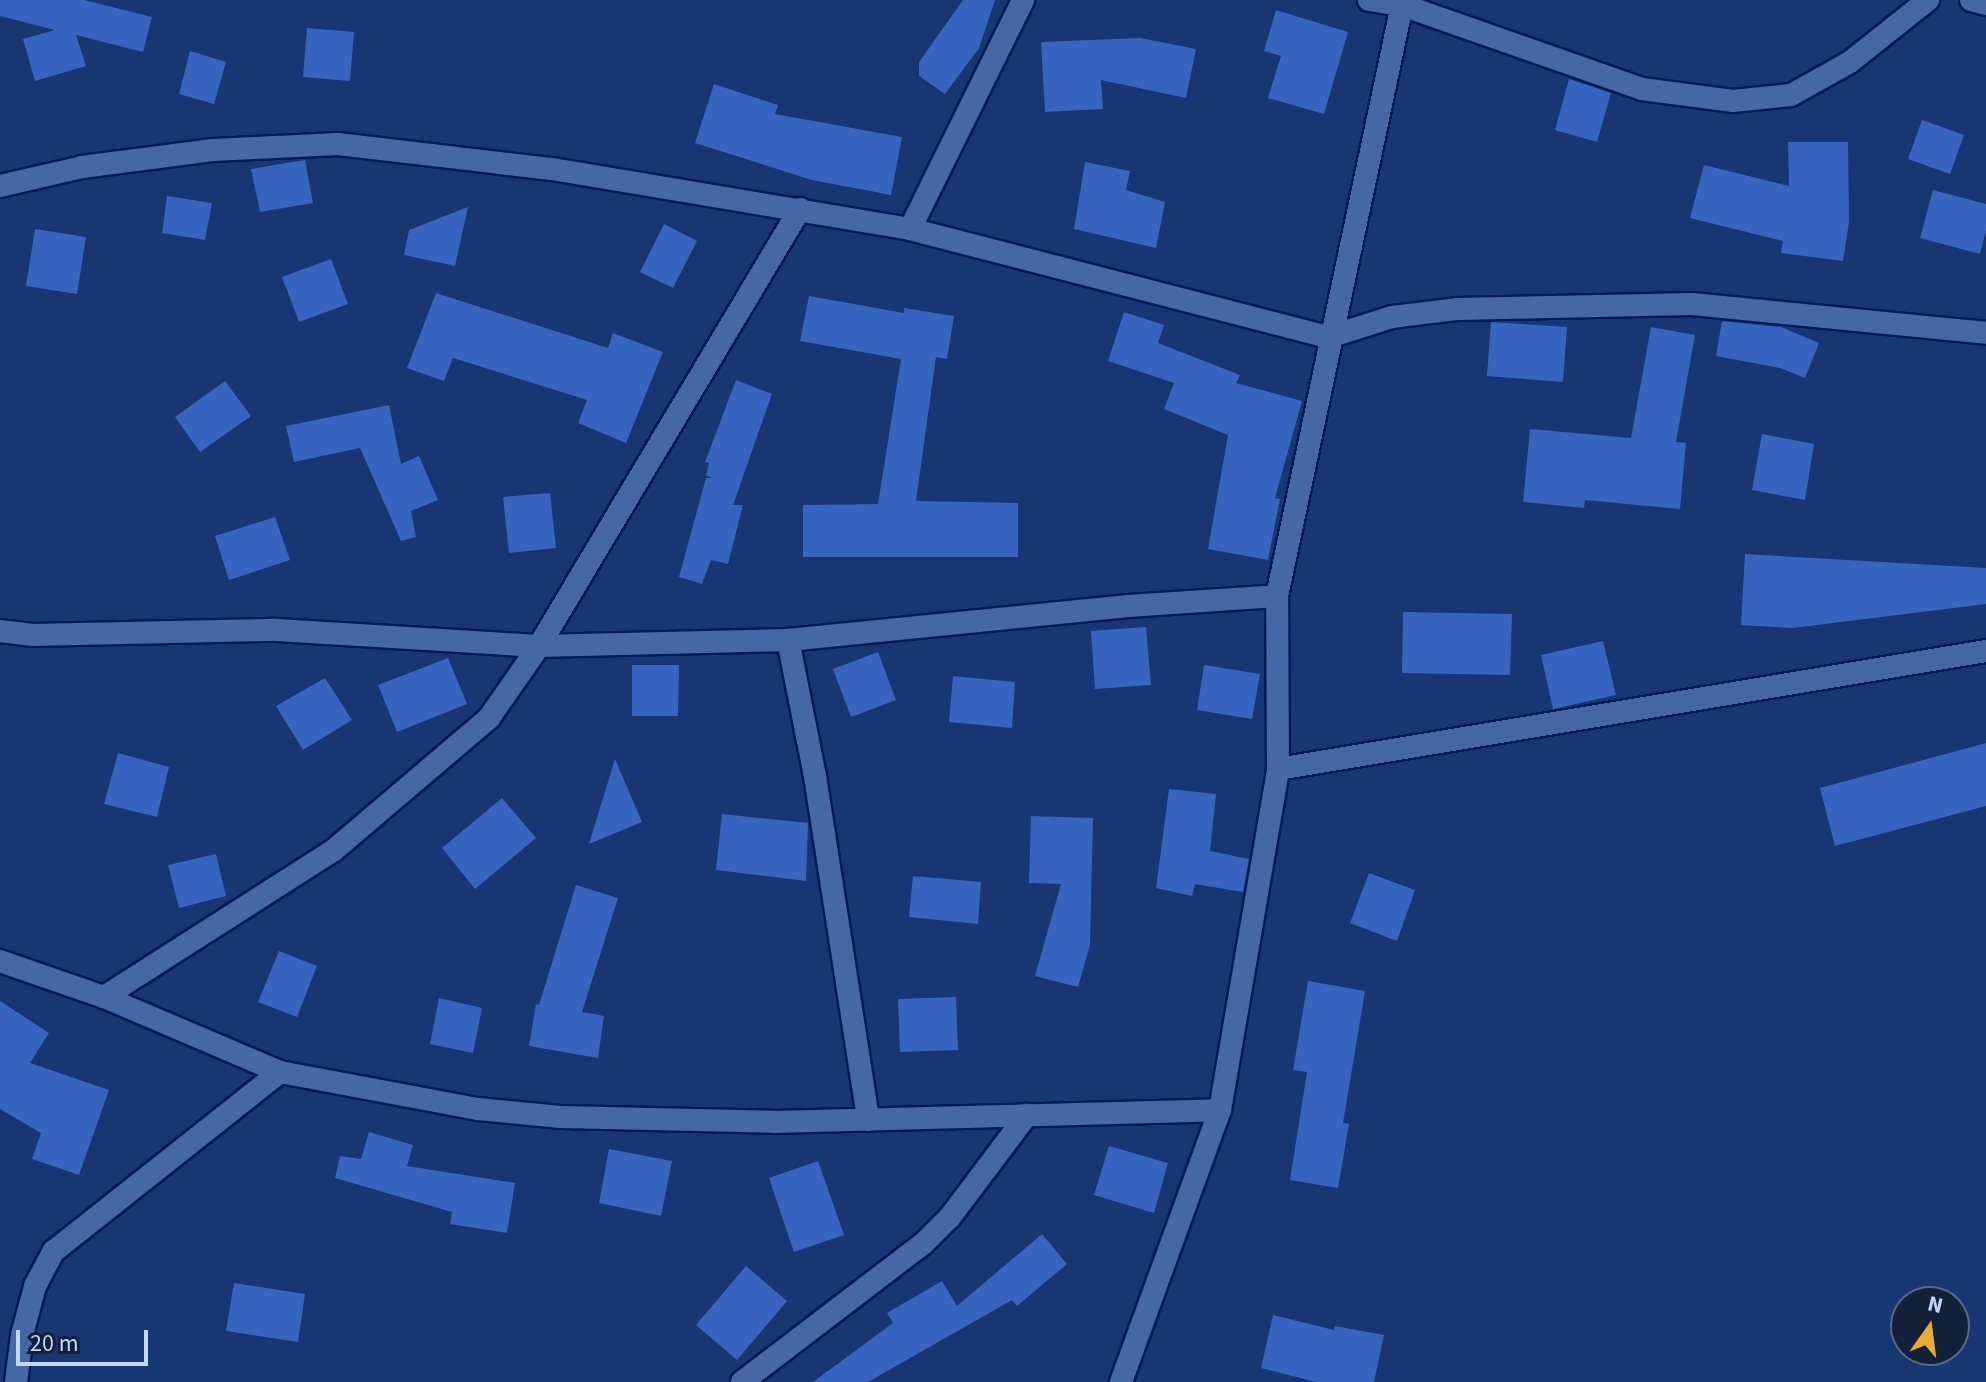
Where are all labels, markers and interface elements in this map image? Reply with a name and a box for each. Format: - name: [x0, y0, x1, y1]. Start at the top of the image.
- north arrow: [1890, 1286, 1970, 1366]
- text: N: [1924, 1287, 1946, 1322]
- scale bar: [20, 1314, 152, 1364]
- text: 20 m: [30, 1326, 79, 1361]

